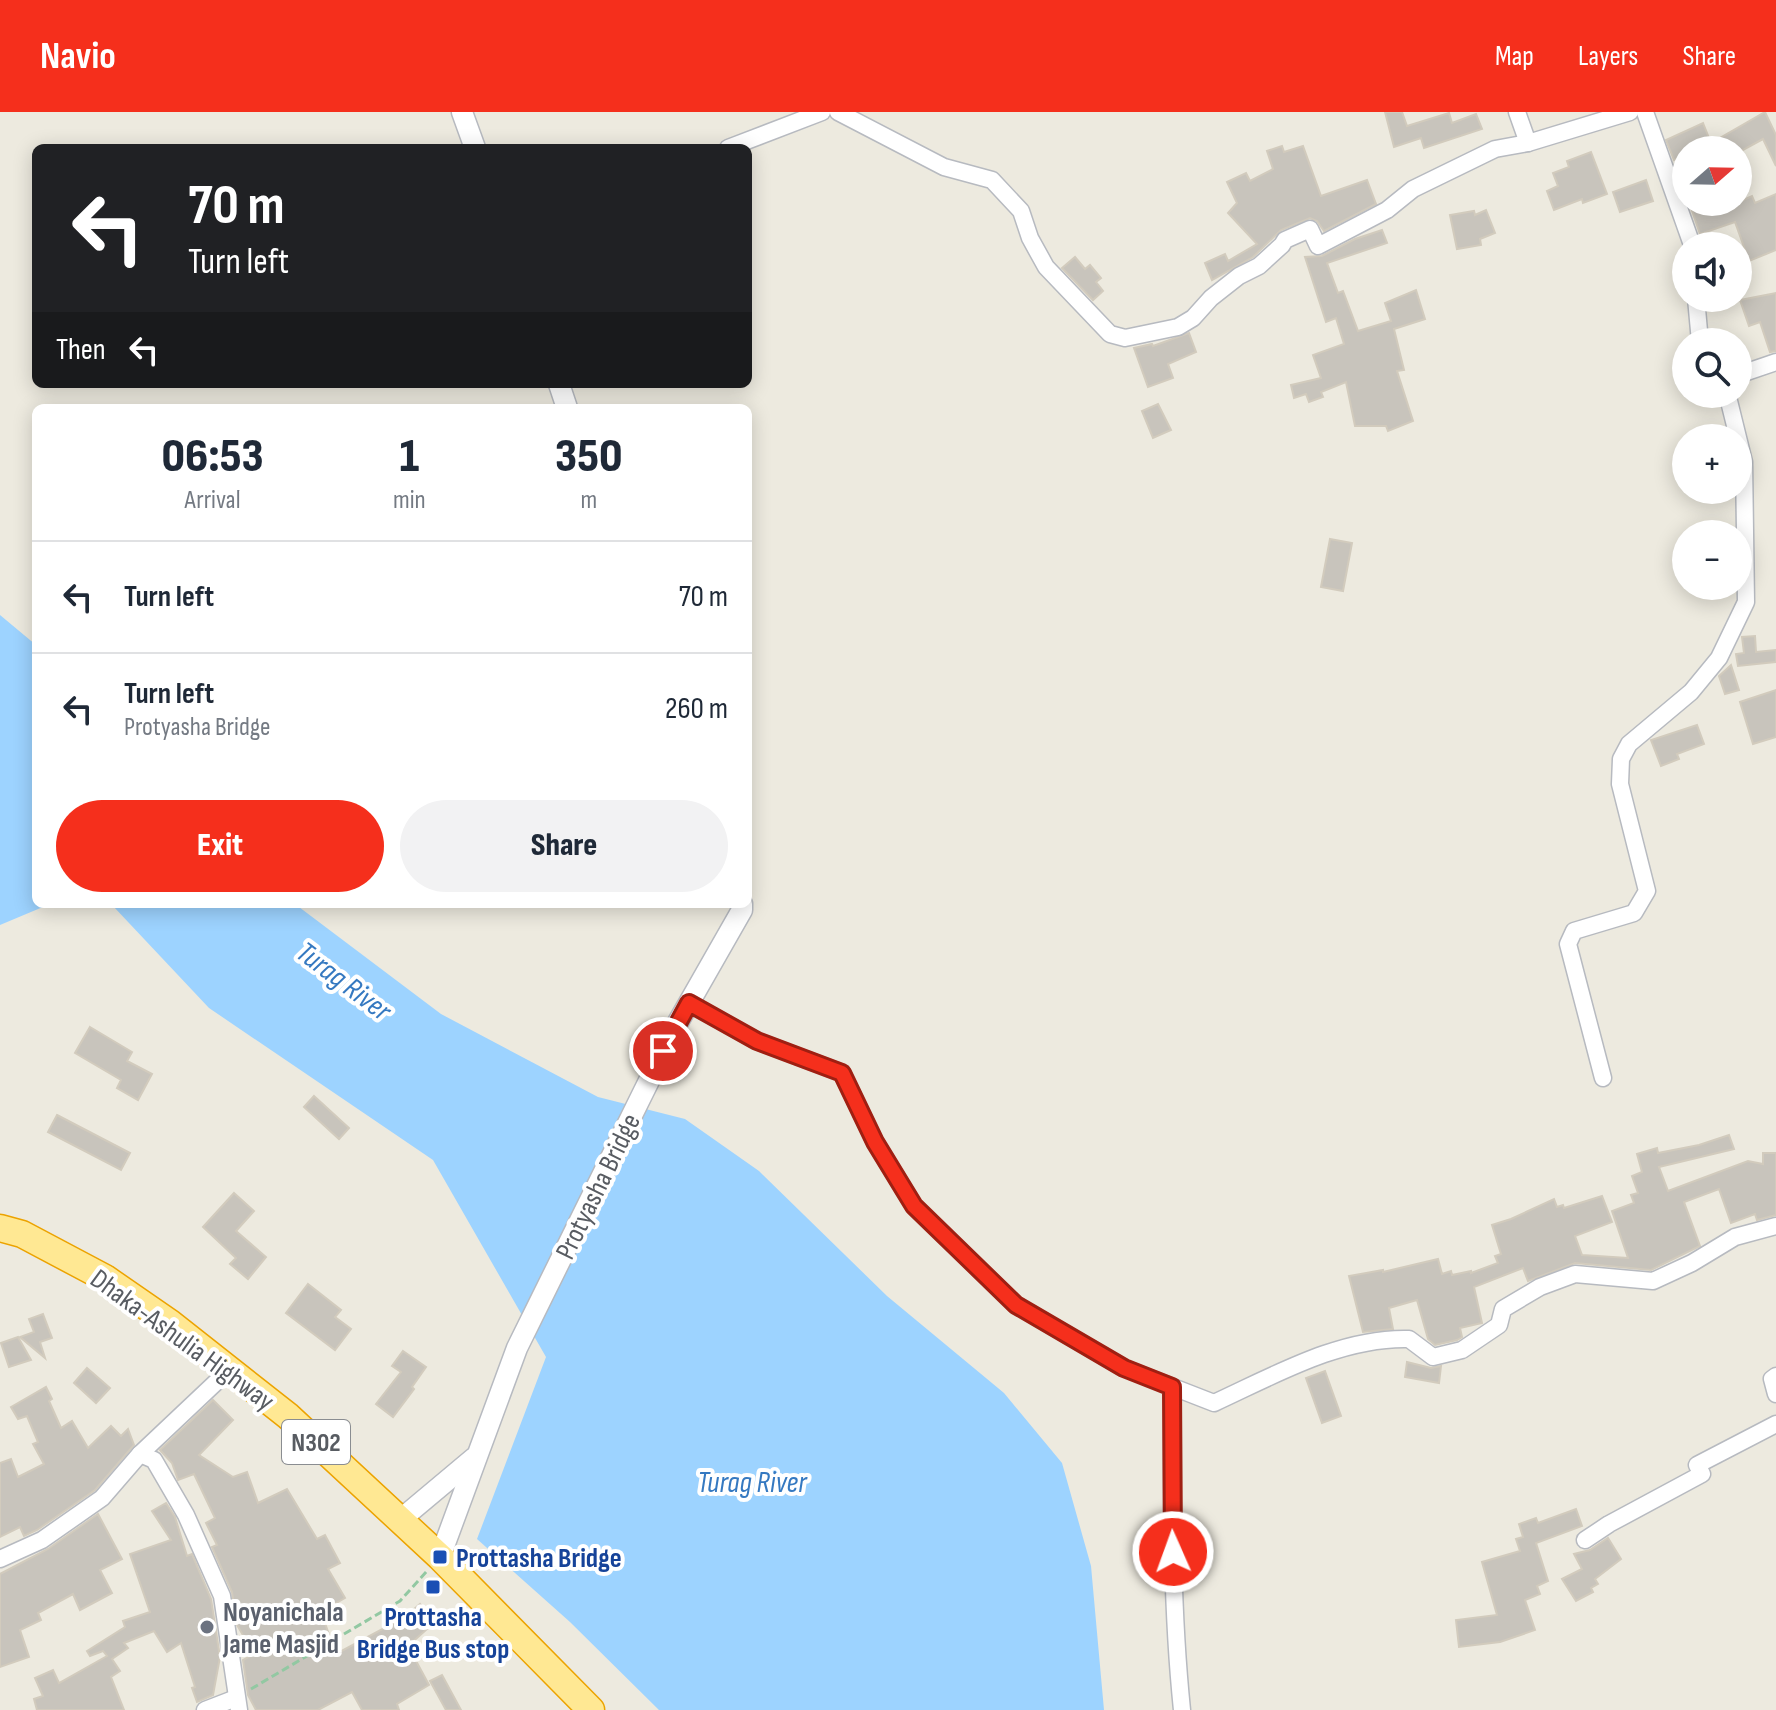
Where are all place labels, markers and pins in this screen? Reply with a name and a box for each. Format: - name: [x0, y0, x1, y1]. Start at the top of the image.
- pin: [629, 1017, 697, 1085]
- place label: Prottasha Bridge: [456, 1542, 622, 1575]
- marker: Prottasha Bridge: [431, 1548, 449, 1566]
- marker: Prottasha Bridge Bus stop: [424, 1578, 442, 1596]
- place label: Noyanichala Jame Masjid: [222, 1596, 344, 1661]
- place label: Prottasha Bridge Bus stop: [357, 1601, 509, 1666]
- marker: Noyanichala Jame Masjid: [198, 1618, 216, 1636]

